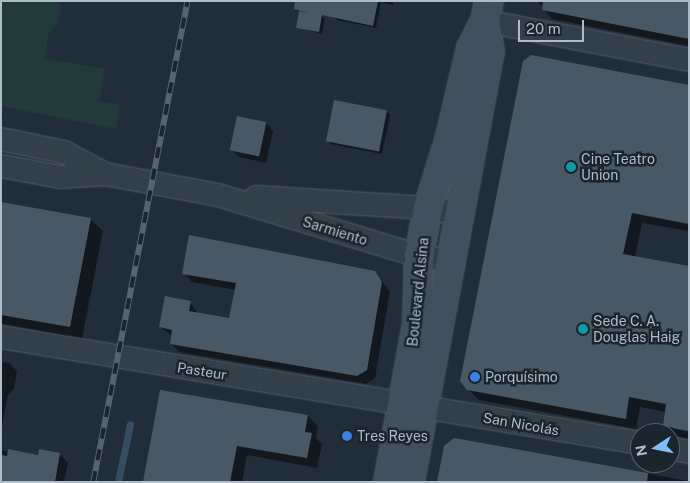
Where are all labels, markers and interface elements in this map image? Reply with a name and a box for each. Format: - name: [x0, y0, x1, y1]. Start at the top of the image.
- scale bar: [520, 10, 586, 42]
- text: 20 m: [526, 20, 561, 37]
- place label: Cine Teatro Union: [581, 151, 655, 184]
- marker: Cine Teatro Union: [565, 161, 577, 173]
- street label: Sarmiento: [301, 213, 369, 249]
- street label: Boulevard Alsina: [404, 237, 432, 347]
- place label: Sede C. A. Douglas Haig: [593, 313, 680, 346]
- marker: Sede C. A. Douglas Haig: [577, 323, 589, 335]
- street label: Pasteur: [176, 359, 228, 383]
- place label: Porquísimo: [485, 369, 558, 385]
- marker: Porquísimo: [469, 371, 481, 383]
- street label: San Nicolás: [482, 409, 560, 439]
- north arrow: [630, 423, 680, 473]
- place label: Tres Reyes: [357, 428, 428, 444]
- marker: Tres Reyes: [341, 430, 353, 442]
- text: N: [632, 444, 650, 458]

